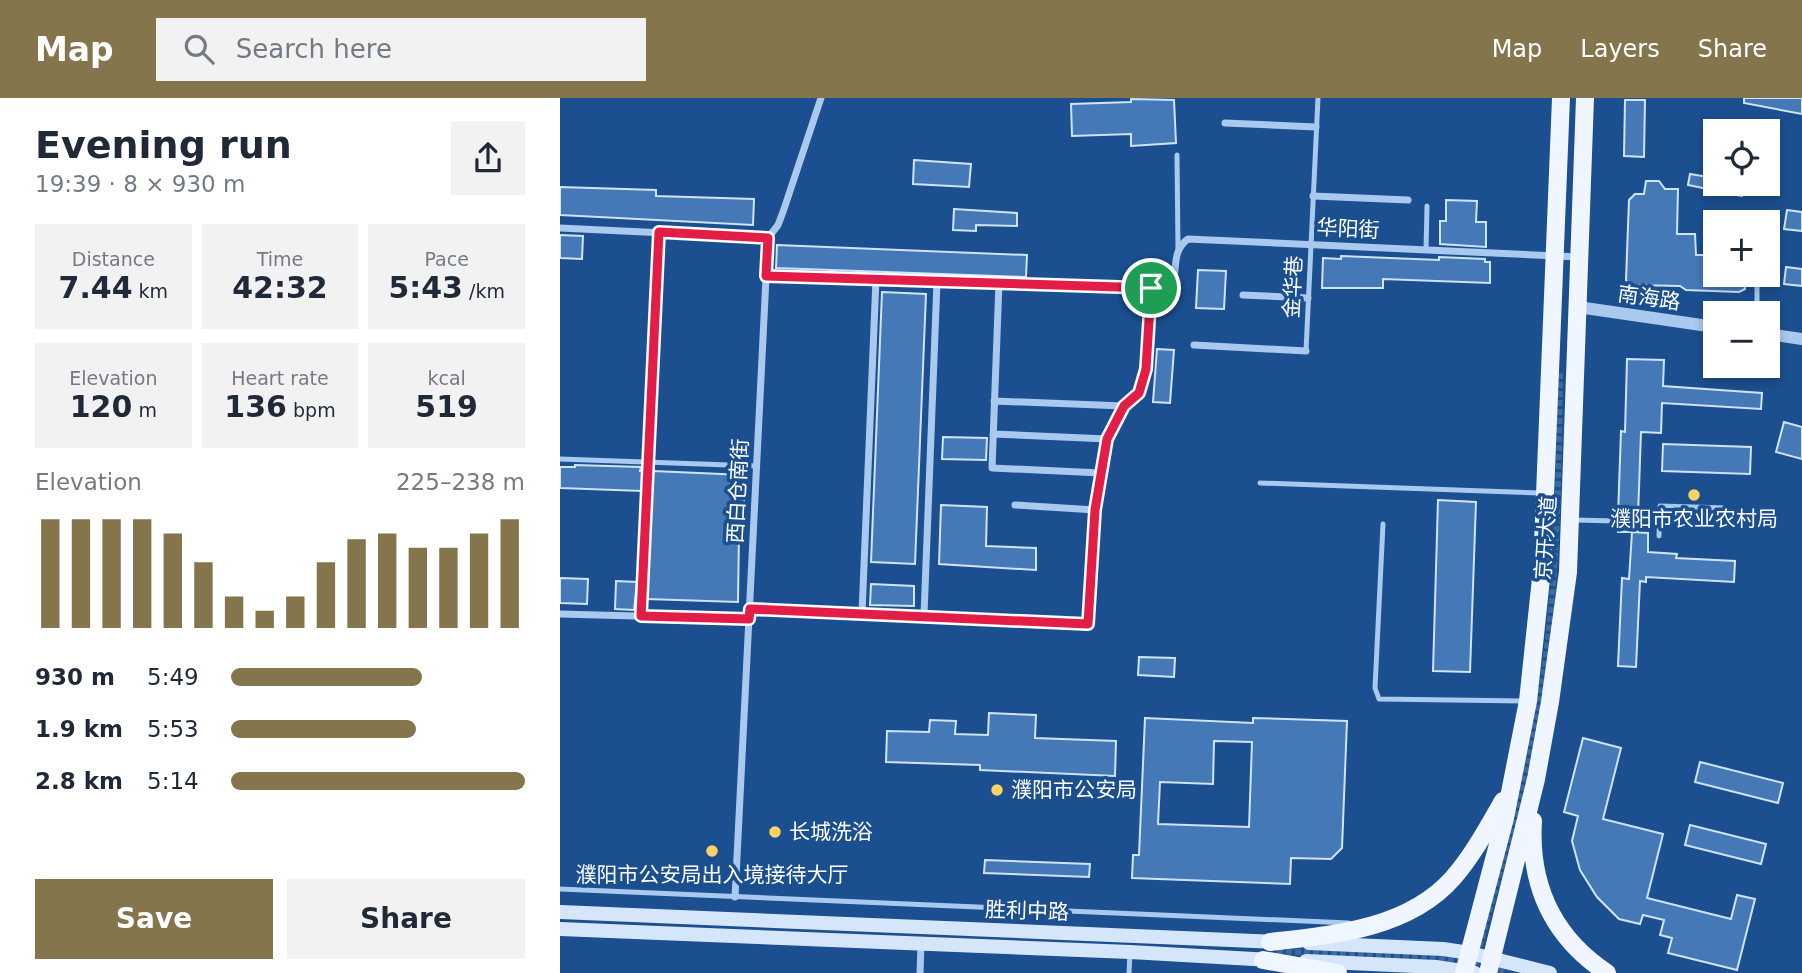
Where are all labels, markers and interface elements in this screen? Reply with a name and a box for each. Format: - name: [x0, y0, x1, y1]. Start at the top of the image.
- search box: [156, 18, 646, 81]
- text: Map: [35, 30, 114, 69]
- icon: search: [180, 30, 218, 68]
- text: Search here: [236, 34, 392, 64]
- text: Map: [1492, 35, 1542, 63]
- text: Layers: [1580, 35, 1660, 63]
- text: Share: [1698, 35, 1767, 63]
- map controls: [1703, 119, 1780, 378]
- button: locate: [1703, 119, 1780, 196]
- button: share: [451, 121, 525, 195]
- text: Evening run: [35, 123, 292, 167]
- text: 19:39 · 8 × 930 m: [35, 171, 245, 197]
- button: +: [1703, 210, 1780, 287]
- street label: 华阳街: [1316, 215, 1380, 243]
- text: Distance: [72, 248, 155, 270]
- text: Time: [257, 248, 303, 270]
- text: Pace: [424, 248, 469, 270]
- street label: 金华巷: [1279, 255, 1307, 319]
- pin: [1121, 258, 1181, 318]
- icon: arrive: [1132, 269, 1170, 307]
- text: 7.44: [59, 270, 133, 305]
- text: 42:32: [232, 270, 328, 305]
- text: 5:43: [388, 270, 463, 305]
- text: km: [133, 280, 168, 302]
- text: /km: [463, 280, 505, 302]
- street label: 南海路: [1616, 282, 1682, 314]
- button: −: [1703, 301, 1780, 378]
- text: Elevation: [69, 367, 157, 389]
- text: Heart rate: [231, 367, 329, 389]
- text: kcal: [427, 367, 466, 389]
- text: 120: [70, 389, 132, 424]
- text: 136: [224, 389, 287, 424]
- text: 519: [415, 389, 478, 424]
- text: m: [132, 399, 157, 421]
- text: bpm: [287, 399, 336, 421]
- street label: 西白仓南街: [723, 438, 753, 544]
- text: Elevation: [35, 469, 142, 495]
- text: 225–238 m: [396, 469, 525, 495]
- marker: 濮阳市农业农村局: [1686, 487, 1702, 503]
- street label: 京开大道: [1531, 495, 1561, 581]
- place label: 濮阳市农业农村局: [1610, 507, 1778, 531]
- text: 930 m: [35, 664, 115, 690]
- text: 5:49: [147, 664, 199, 690]
- text: 1.9 km: [35, 716, 123, 742]
- text: 5:53: [147, 716, 199, 742]
- text: 2.8 km: [35, 768, 123, 794]
- text: 5:14: [147, 768, 199, 794]
- place label: 濮阳市公安局: [1011, 778, 1137, 802]
- marker: 濮阳市公安局: [989, 782, 1005, 798]
- place label: 长城洗浴: [789, 820, 873, 844]
- marker: 长城洗浴: [767, 824, 783, 840]
- marker: 濮阳市公安局出入境接待大厅: [704, 843, 720, 859]
- place label: 濮阳市公安局出入境接待大厅: [576, 863, 849, 887]
- button: Save: [35, 879, 273, 959]
- button: Share: [287, 879, 525, 959]
- street label: 胜利中路: [985, 898, 1069, 924]

